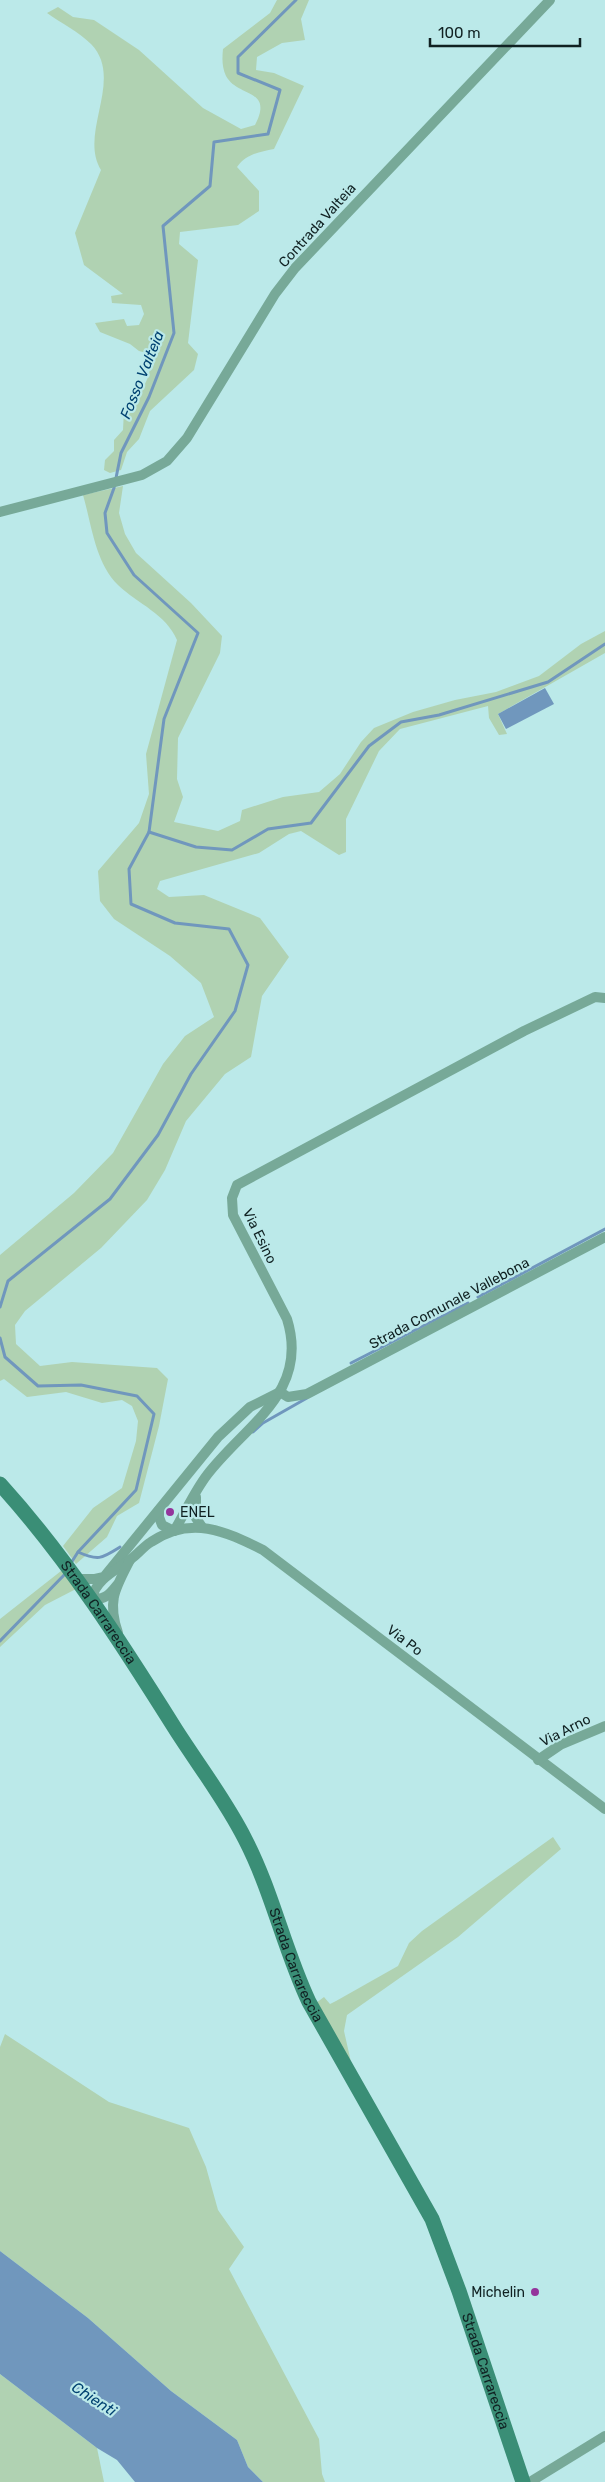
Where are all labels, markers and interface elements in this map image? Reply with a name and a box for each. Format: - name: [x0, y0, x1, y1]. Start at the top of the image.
- scale bar: [430, 15, 580, 47]
- text: 100 m: [438, 24, 480, 42]
- street label: Contrada Valteia: [275, 180, 360, 271]
- water label: Fosso Valteia: [116, 328, 168, 422]
- street label: Via Esino: [239, 1206, 280, 1267]
- street label: Strada Comunale Vallebona: [366, 1254, 532, 1353]
- place label: ENEL: [180, 1504, 215, 1521]
- marker: ENEL: [164, 1506, 176, 1518]
- street label: Strada Carrareccia: [57, 1558, 140, 1667]
- street label: Via Po: [383, 1621, 426, 1659]
- street label: Via Arno: [537, 1710, 593, 1750]
- street label: Strada Carrareccia: [265, 1906, 327, 2025]
- place label: Michelin: [471, 2284, 525, 2301]
- marker: Michelin: [529, 2286, 541, 2298]
- street label: Strada Carrareccia: [458, 2311, 513, 2432]
- water label: Chienti: [68, 2378, 120, 2420]

